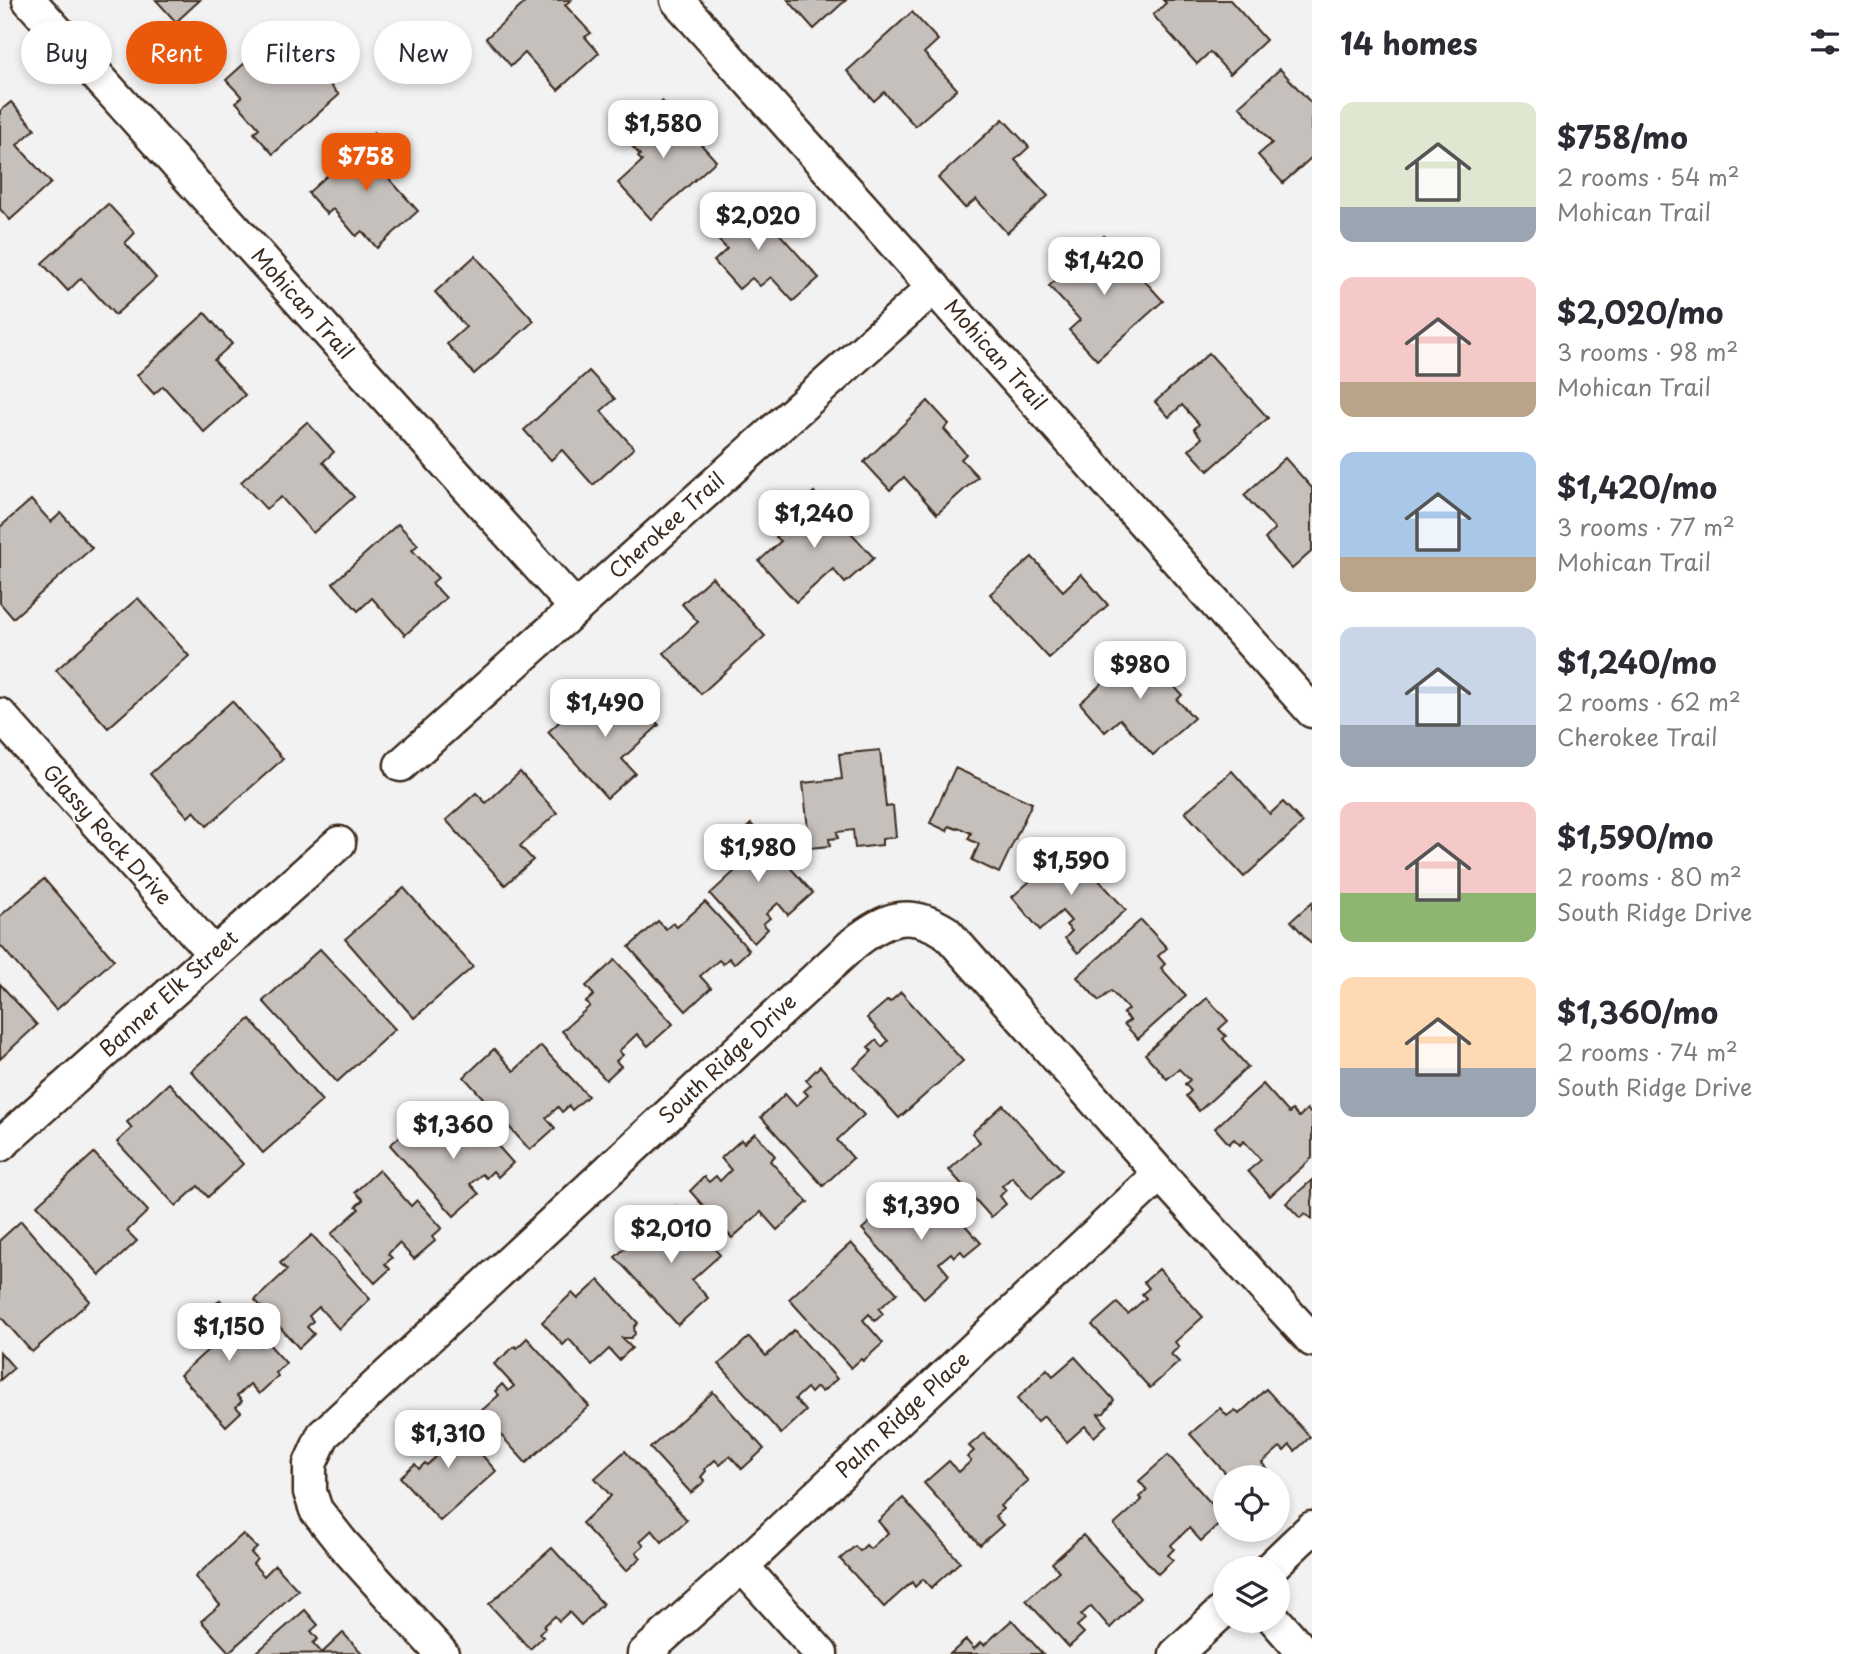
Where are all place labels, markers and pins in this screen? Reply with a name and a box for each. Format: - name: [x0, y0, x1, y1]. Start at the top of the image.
- pin: $1,580: [606, 100, 720, 160]
- pin: $758: [325, 134, 407, 193]
- pin: $2,020: [701, 192, 815, 252]
- pin: $1,420: [1047, 238, 1161, 297]
- pin: $1,240: [757, 490, 871, 550]
- pin: $980: [1099, 642, 1181, 701]
- pin: $1,490: [548, 680, 662, 739]
- pin: $1,980: [701, 824, 815, 884]
- pin: $1,590: [1014, 838, 1128, 897]
- pin: $1,360: [396, 1102, 510, 1161]
- pin: $1,390: [864, 1182, 978, 1242]
- pin: $2,010: [614, 1206, 728, 1265]
- pin: $1,150: [172, 1304, 286, 1363]
- pin: $1,310: [391, 1410, 505, 1470]

